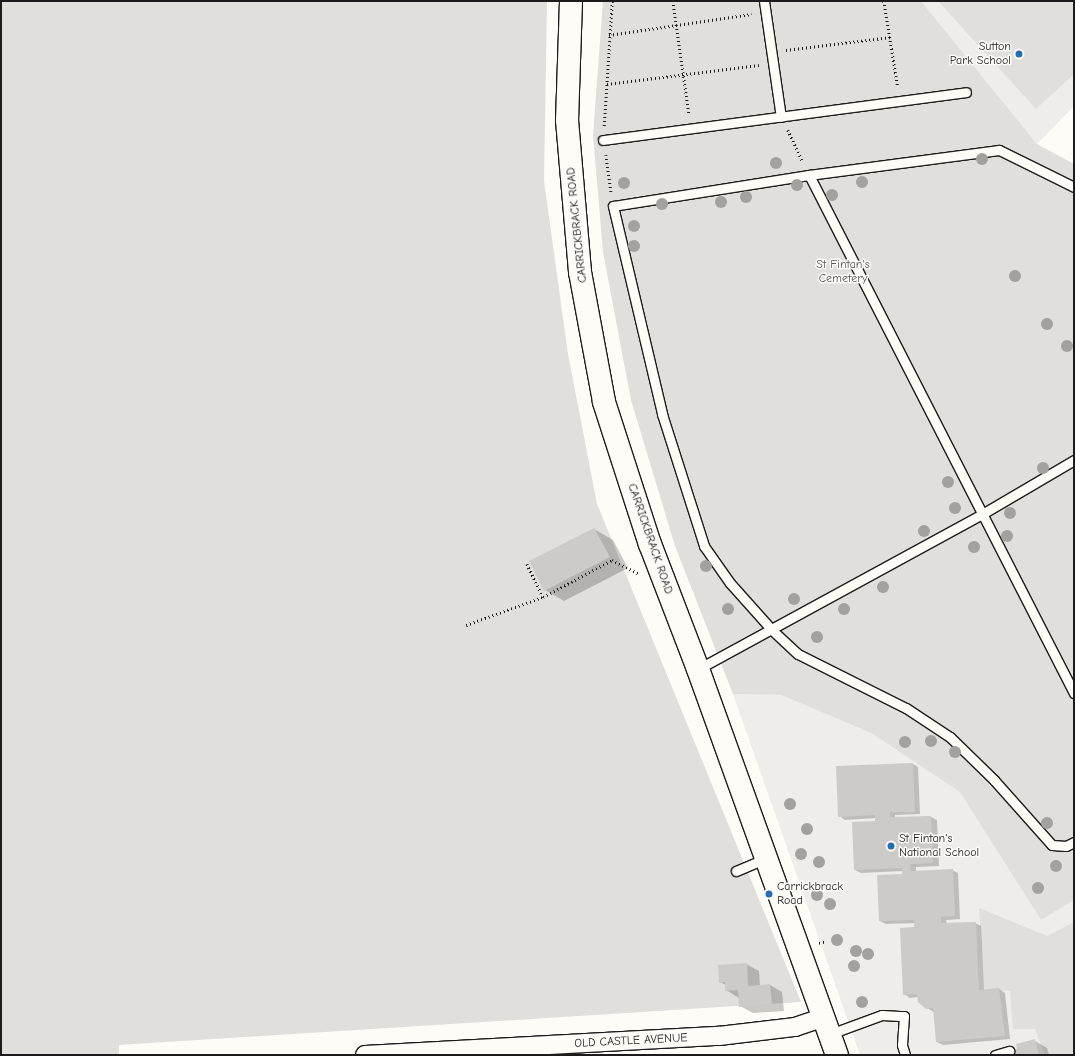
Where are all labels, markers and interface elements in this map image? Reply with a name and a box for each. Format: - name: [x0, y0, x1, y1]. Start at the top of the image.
- place label: Sutton Park School: [950, 40, 1011, 68]
- marker: Sutton Park School: [1014, 49, 1024, 59]
- street label: CARRICKBRACK ROAD: [564, 167, 590, 283]
- park label: St Fintan's Cemetery: [816, 258, 870, 286]
- street label: CARRICKBRACK ROAD: [624, 482, 676, 596]
- place label: St Fintan's National School: [899, 832, 979, 860]
- marker: St Fintan's National School: [886, 841, 896, 851]
- place label: Carrickbrack Road: [777, 880, 843, 908]
- marker: Carrickbrack Road: [764, 889, 774, 899]
- street label: OLD CASTLE AVENUE: [574, 1031, 688, 1051]

